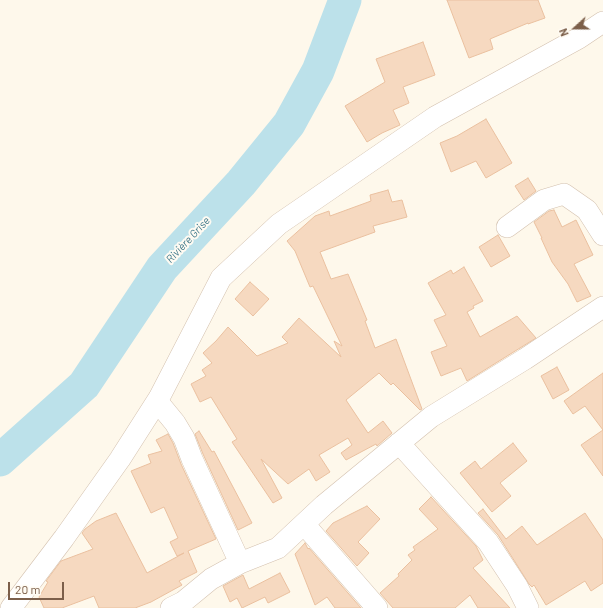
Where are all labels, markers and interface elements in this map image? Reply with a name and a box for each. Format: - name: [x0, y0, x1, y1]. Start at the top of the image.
- north arrow: [555, 8, 595, 48]
- text: N: [556, 27, 571, 38]
- water label: Rivière Grise: [163, 214, 213, 266]
- scale bar: [10, 574, 66, 600]
- text: 20 m: [15, 582, 41, 596]

